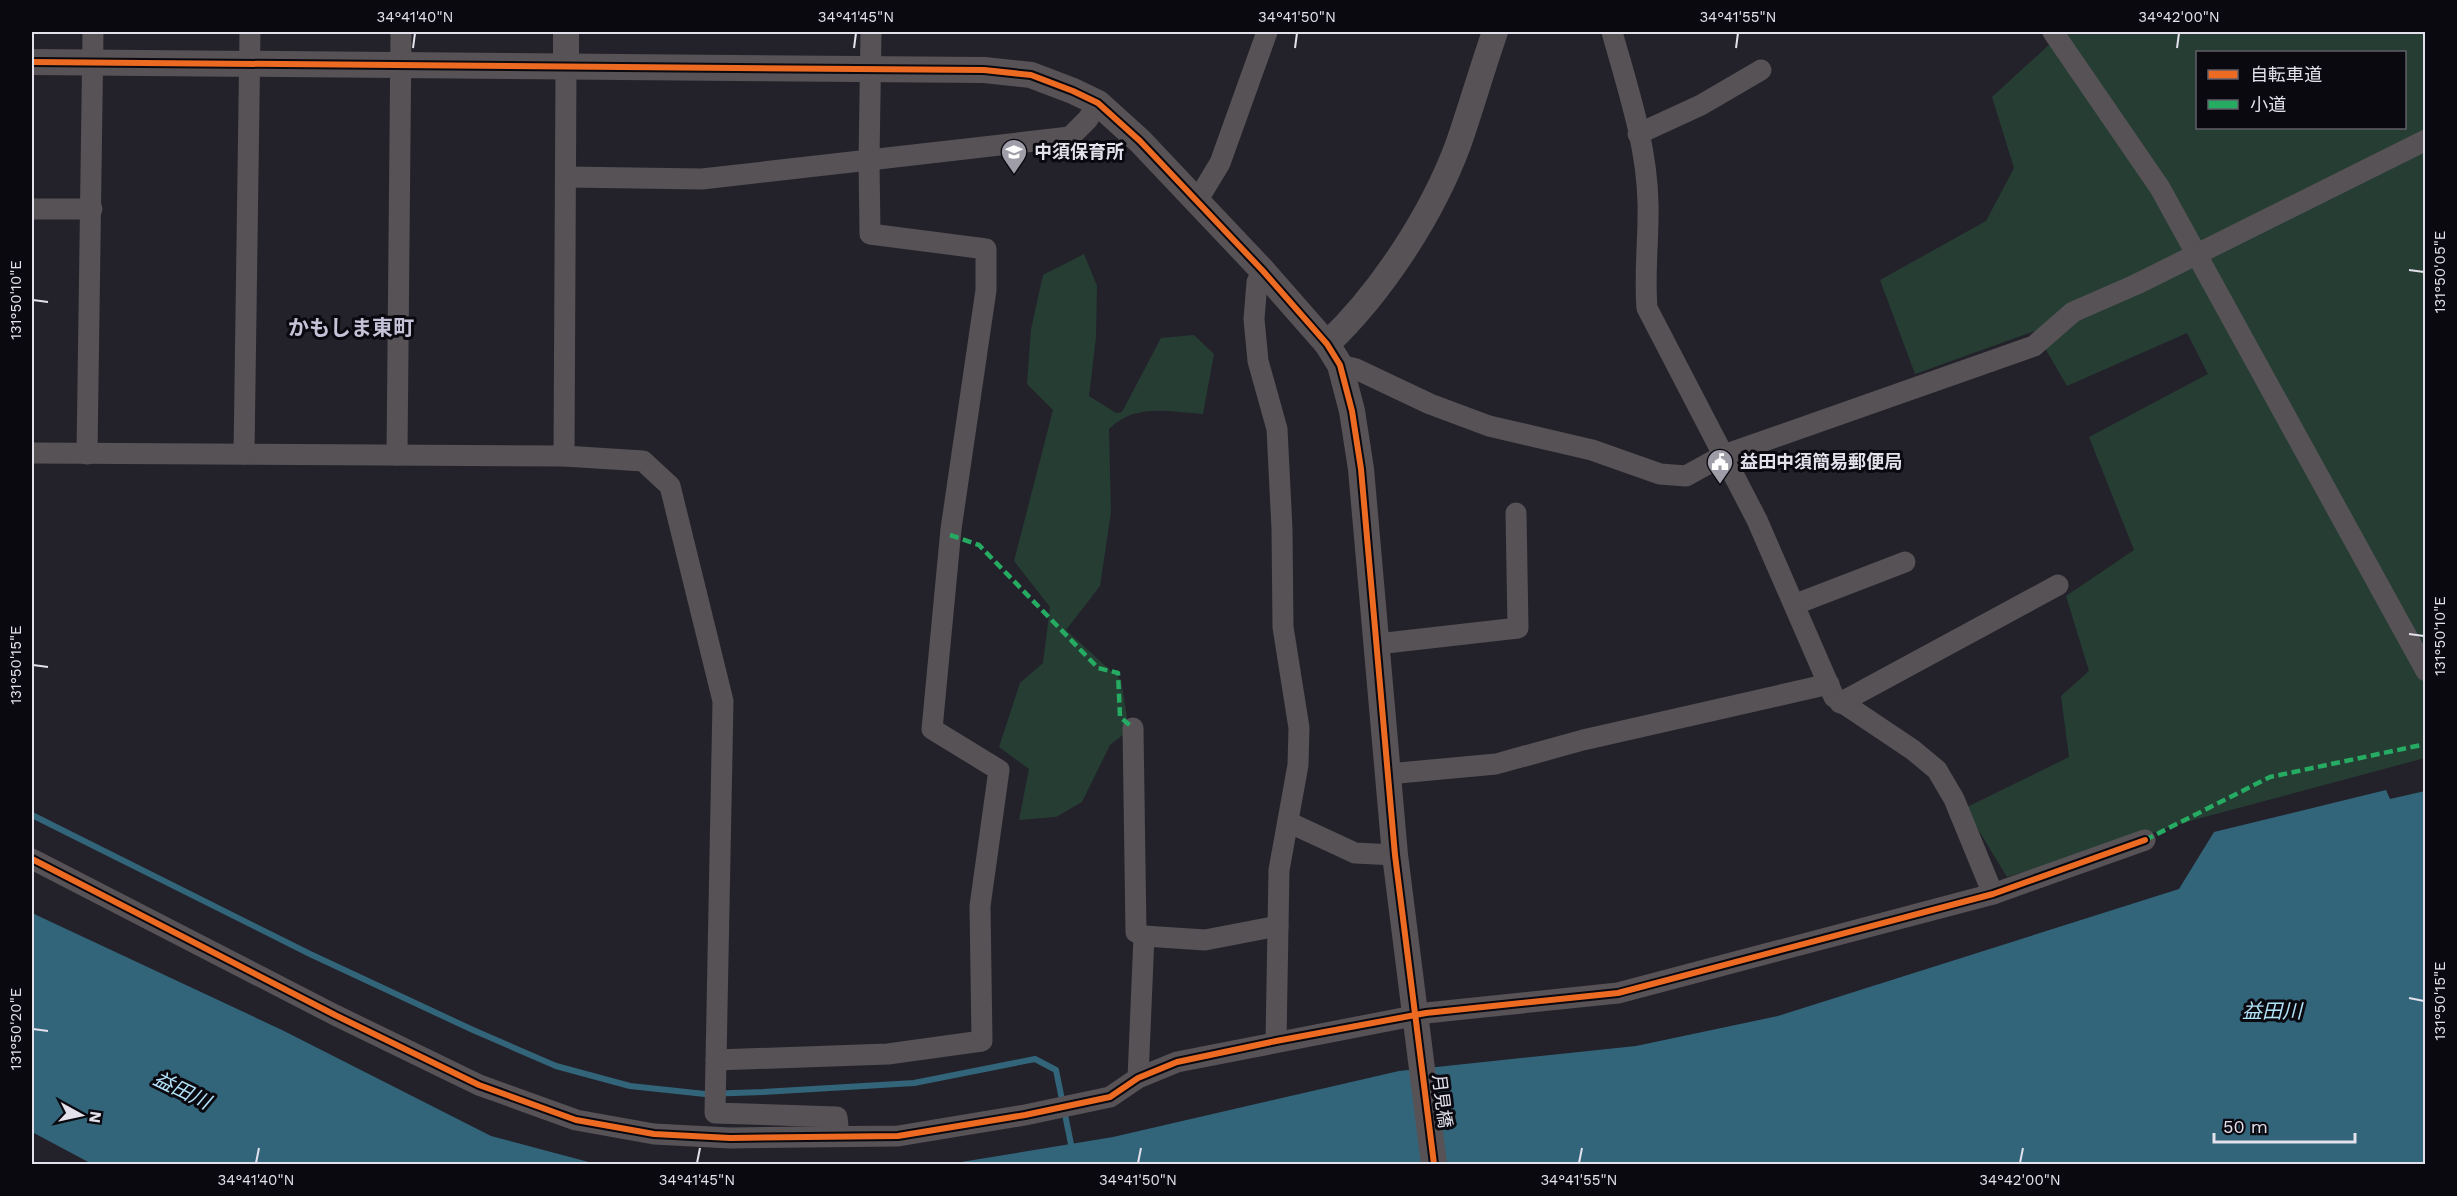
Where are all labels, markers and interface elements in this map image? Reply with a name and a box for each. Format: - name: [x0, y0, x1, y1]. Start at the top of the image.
- text: 34°41'40"N: [377, 8, 453, 26]
- text: 34°41'45"N: [818, 8, 894, 26]
- text: 34°41'50"N: [1258, 8, 1336, 26]
- text: 34°41'55"N: [1699, 8, 1777, 26]
- text: 34°42'00"N: [2138, 8, 2220, 26]
- legend: [2196, 51, 2406, 129]
- text: 自転車道: [2250, 64, 2322, 85]
- text: 小道: [2250, 94, 2286, 115]
- school or university icon: 中須保育所: [999, 137, 1029, 175]
- place label: 中須保育所: [1034, 141, 1124, 162]
- text: 131°50'05"E: [2431, 231, 2449, 313]
- text: 131°50'10"E: [7, 260, 25, 340]
- district label: かもしま東町: [288, 315, 414, 340]
- public building icon: 益田中須簡易郵便局: [1705, 447, 1735, 485]
- place label: 益田中須簡易郵便局: [1740, 451, 1902, 472]
- text: 131°50'10"E: [2431, 596, 2449, 676]
- text: 131°50'15"E: [7, 625, 25, 705]
- text: 131°50'15"E: [2431, 961, 2449, 1041]
- text: 131°50'20"E: [7, 988, 25, 1070]
- water label: 益田川: [2242, 999, 2304, 1023]
- water label: 益田川: [150, 1066, 216, 1115]
- street label: 月見橋: [1429, 1073, 1456, 1129]
- north arrow: [51, 1085, 111, 1145]
- scale bar: [2214, 1106, 2355, 1144]
- text: N: [85, 1110, 106, 1124]
- text: 50 m: [2223, 1116, 2268, 1137]
- text: 34°41'40"N: [218, 1171, 294, 1189]
- text: 34°41'45"N: [659, 1171, 735, 1189]
- text: 34°41'50"N: [1099, 1171, 1177, 1189]
- text: 34°41'55"N: [1540, 1171, 1618, 1189]
- text: 34°42'00"N: [1979, 1171, 2061, 1189]

